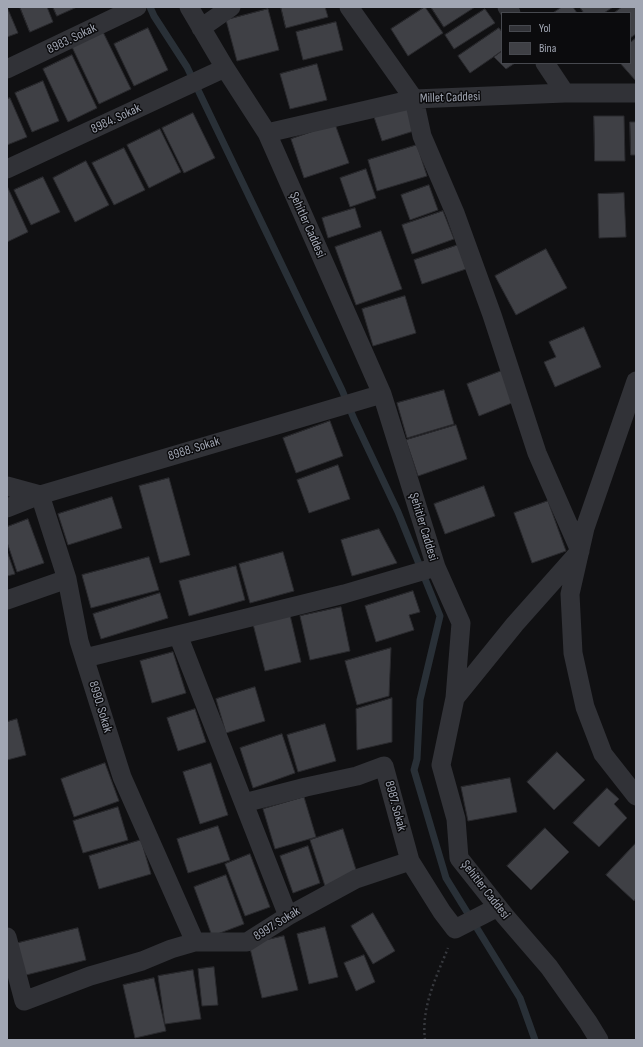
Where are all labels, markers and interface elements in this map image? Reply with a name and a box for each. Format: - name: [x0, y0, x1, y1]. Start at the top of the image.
- legend: [501, 12, 631, 64]
- street label: 8983. Sokak: [45, 20, 99, 58]
- text: Yol: [539, 21, 551, 36]
- text: Bina: [539, 41, 556, 56]
- street label: Millet Caddesi: [420, 89, 480, 107]
- street label: 8984. Sokak: [89, 101, 143, 137]
- street label: Şehitler Caddesi: [286, 190, 328, 260]
- street label: 8988. Sokak: [166, 434, 222, 464]
- street label: Şehitler Caddesi: [405, 491, 441, 563]
- street label: 8990. Sokak: [85, 679, 115, 735]
- street label: 8987. Sokak: [381, 779, 409, 833]
- street label: Şehitler Caddesi: [457, 857, 513, 923]
- street label: 8997. Sokak: [251, 904, 303, 944]

